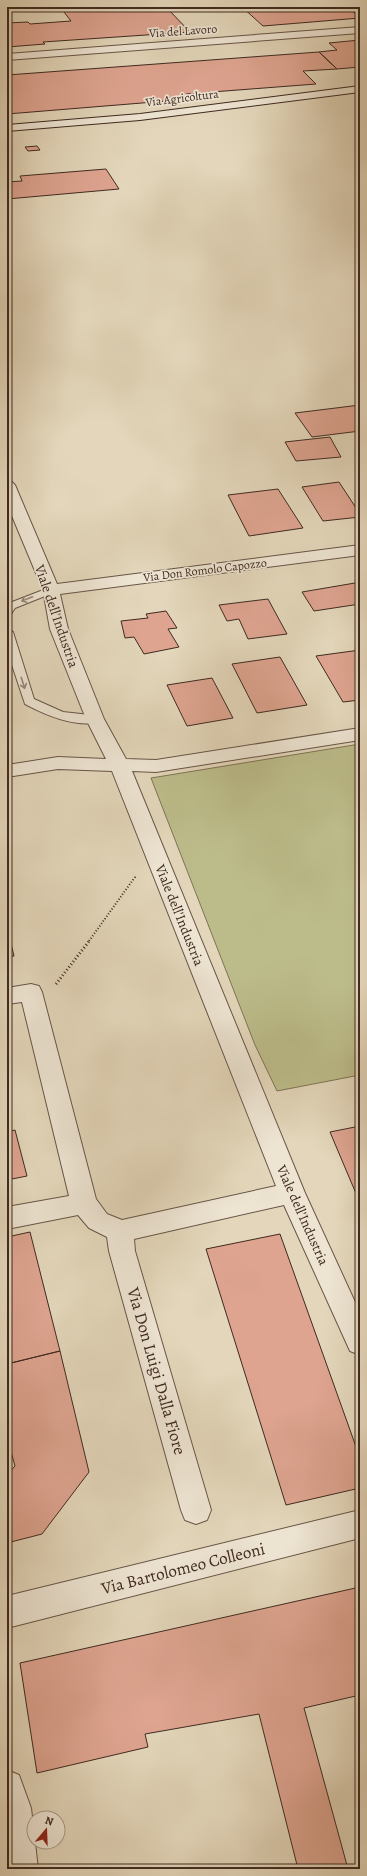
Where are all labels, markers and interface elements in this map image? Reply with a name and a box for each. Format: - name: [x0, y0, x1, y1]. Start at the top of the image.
- street label: Via del Lavoro: [147, 21, 218, 41]
- street label: Via Agricoltura: [144, 86, 220, 111]
- street label: Via Don Romolo Capozzo: [141, 554, 268, 586]
- street label: Viale dell'Industria: [30, 561, 83, 671]
- one-way arrow: [22, 596, 34, 604]
- one-way arrow: [19, 676, 27, 688]
- street label: Viale dell'Industria: [150, 861, 209, 969]
- street label: Viale dell'Industria: [272, 1161, 333, 1269]
- street label: Via Don Luigi Dalla Fiore: [121, 1284, 191, 1458]
- street label: Via Bartolomeo Colleoni: [98, 1537, 268, 1600]
- north arrow: [26, 1810, 66, 1850]
- text: N: [43, 1813, 55, 1829]

